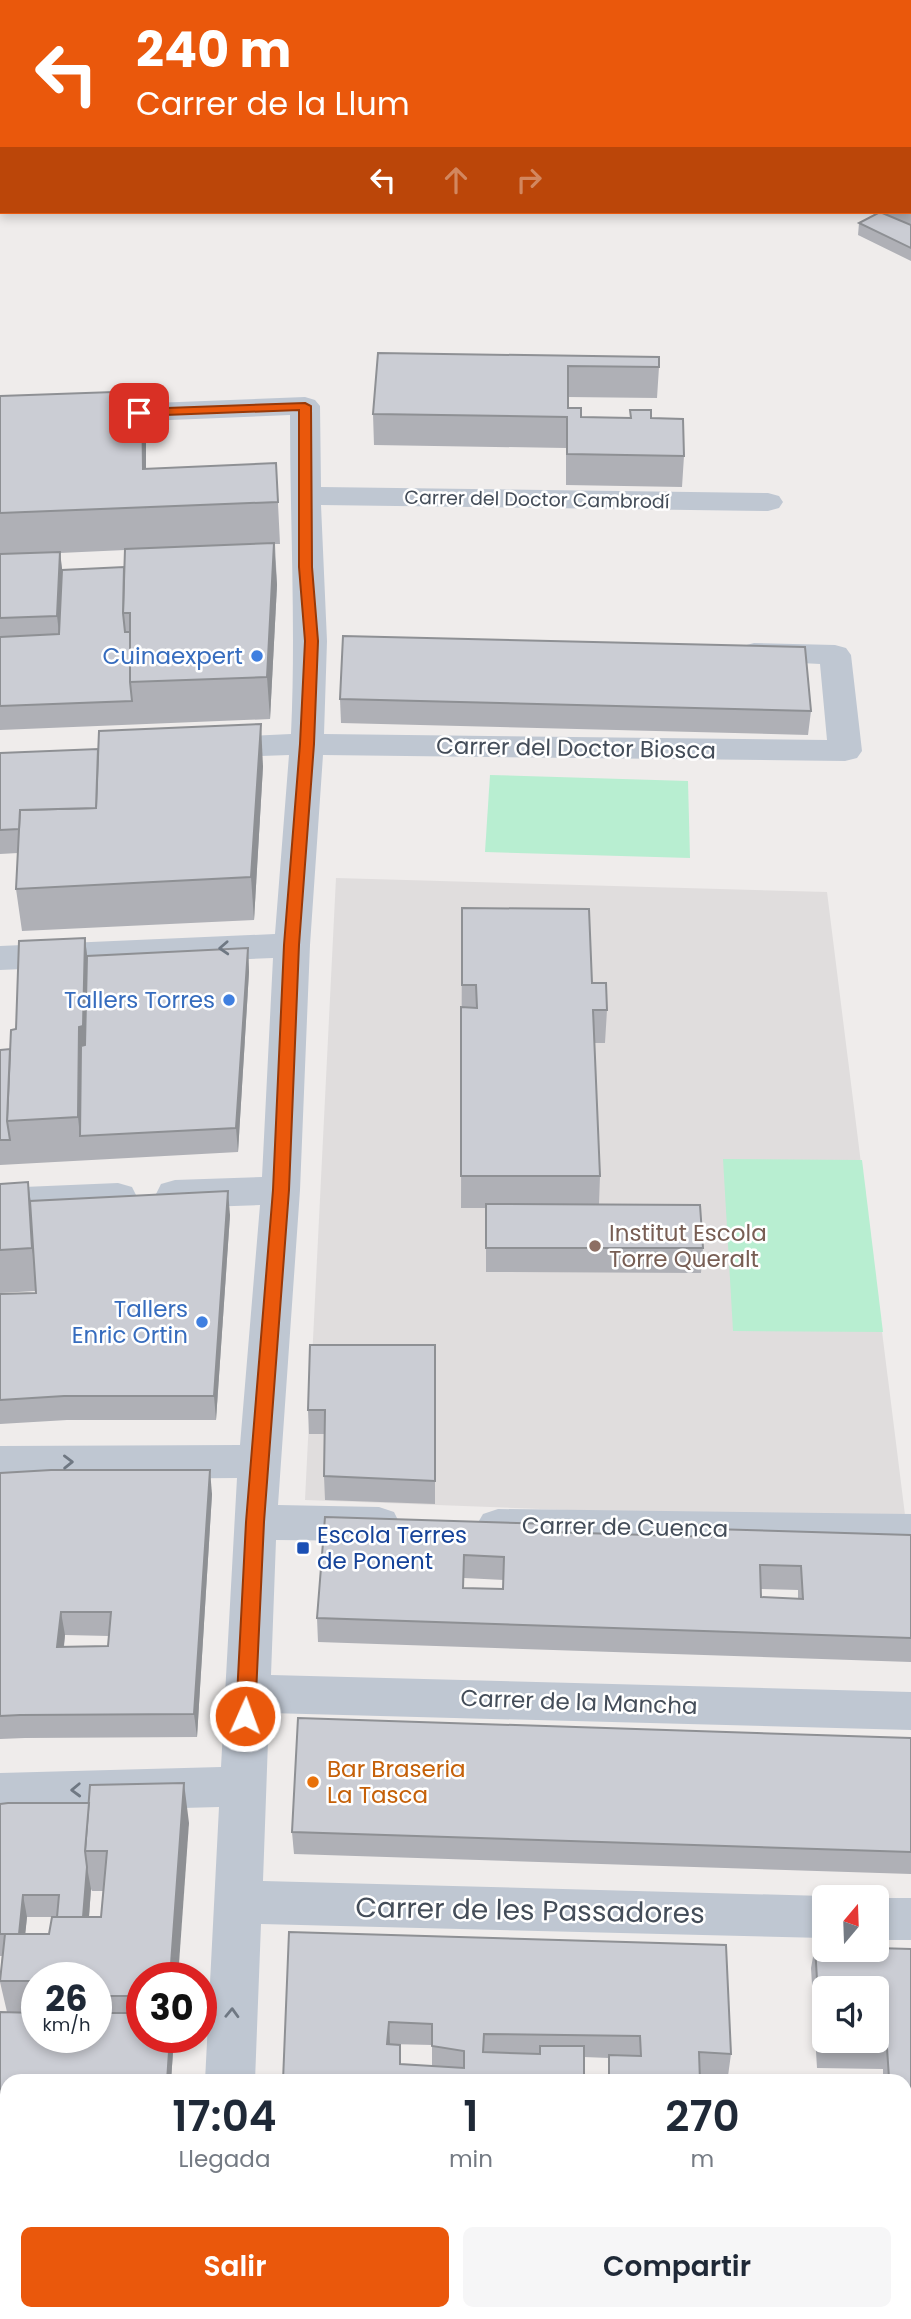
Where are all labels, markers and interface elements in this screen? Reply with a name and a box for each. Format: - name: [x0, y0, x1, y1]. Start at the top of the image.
- text: 240 m: [136, 16, 291, 84]
- icon: left: [21, 28, 112, 119]
- text: Carrer de la Llum: [136, 81, 410, 126]
- icon: left: [364, 161, 402, 199]
- icon: ahead: [437, 161, 475, 199]
- icon: right: [510, 161, 548, 199]
- pin: [109, 383, 169, 443]
- icon: arrive: [120, 394, 158, 432]
- street label: Carrer del Doctor Cambrodí: [404, 484, 670, 515]
- place label: Cuinaexpert: [103, 640, 243, 672]
- marker: Cuinaexpert: [249, 648, 265, 664]
- street label: Carrer del Doctor Biosca: [436, 730, 716, 766]
- one-way arrow: [218, 940, 229, 955]
- place label: Tallers Torres: [64, 984, 215, 1016]
- marker: Tallers Torres: [221, 992, 237, 1008]
- place label: Institut Escola Torre Queralt: [609, 1217, 767, 1275]
- marker: Institut Escola Torre Queralt: [587, 1238, 603, 1254]
- place label: Tallers Enric Ortin: [72, 1293, 188, 1351]
- marker: Tallers Enric Ortin: [194, 1314, 210, 1330]
- one-way arrow: [63, 1454, 74, 1470]
- street label: Carrer de Cuenca: [522, 1509, 728, 1545]
- place label: Escola Terres de Ponent: [317, 1519, 467, 1577]
- marker: Escola Terres de Ponent: [295, 1540, 311, 1556]
- position arrow: [208, 1679, 282, 1753]
- street label: Carrer de la Mancha: [460, 1682, 698, 1722]
- place label: Bar Braseria La Tasca: [327, 1753, 466, 1811]
- marker: Bar Braseria La Tasca: [305, 1774, 321, 1790]
- one-way arrow: [70, 1783, 81, 1798]
- north arrow: [812, 1885, 889, 1962]
- map controls: [812, 1885, 889, 2053]
- street label: Carrer de les Passadores: [355, 1888, 705, 1933]
- speed limit sign: 30: [126, 1962, 217, 2053]
- text: 26: [45, 1974, 88, 2023]
- button: sound: [812, 1976, 889, 2053]
- one-way arrow: [224, 2007, 240, 2017]
- text: km/h: [43, 2012, 90, 2037]
- text: 17:04: [172, 2087, 277, 2146]
- text: 1: [463, 2087, 479, 2146]
- text: 270: [665, 2087, 740, 2146]
- text: Llegada: [178, 2143, 270, 2175]
- text: min: [449, 2143, 493, 2175]
- text: m: [691, 2143, 714, 2175]
- button: Salir: [21, 2227, 449, 2307]
- button: Compartir: [463, 2227, 891, 2307]

